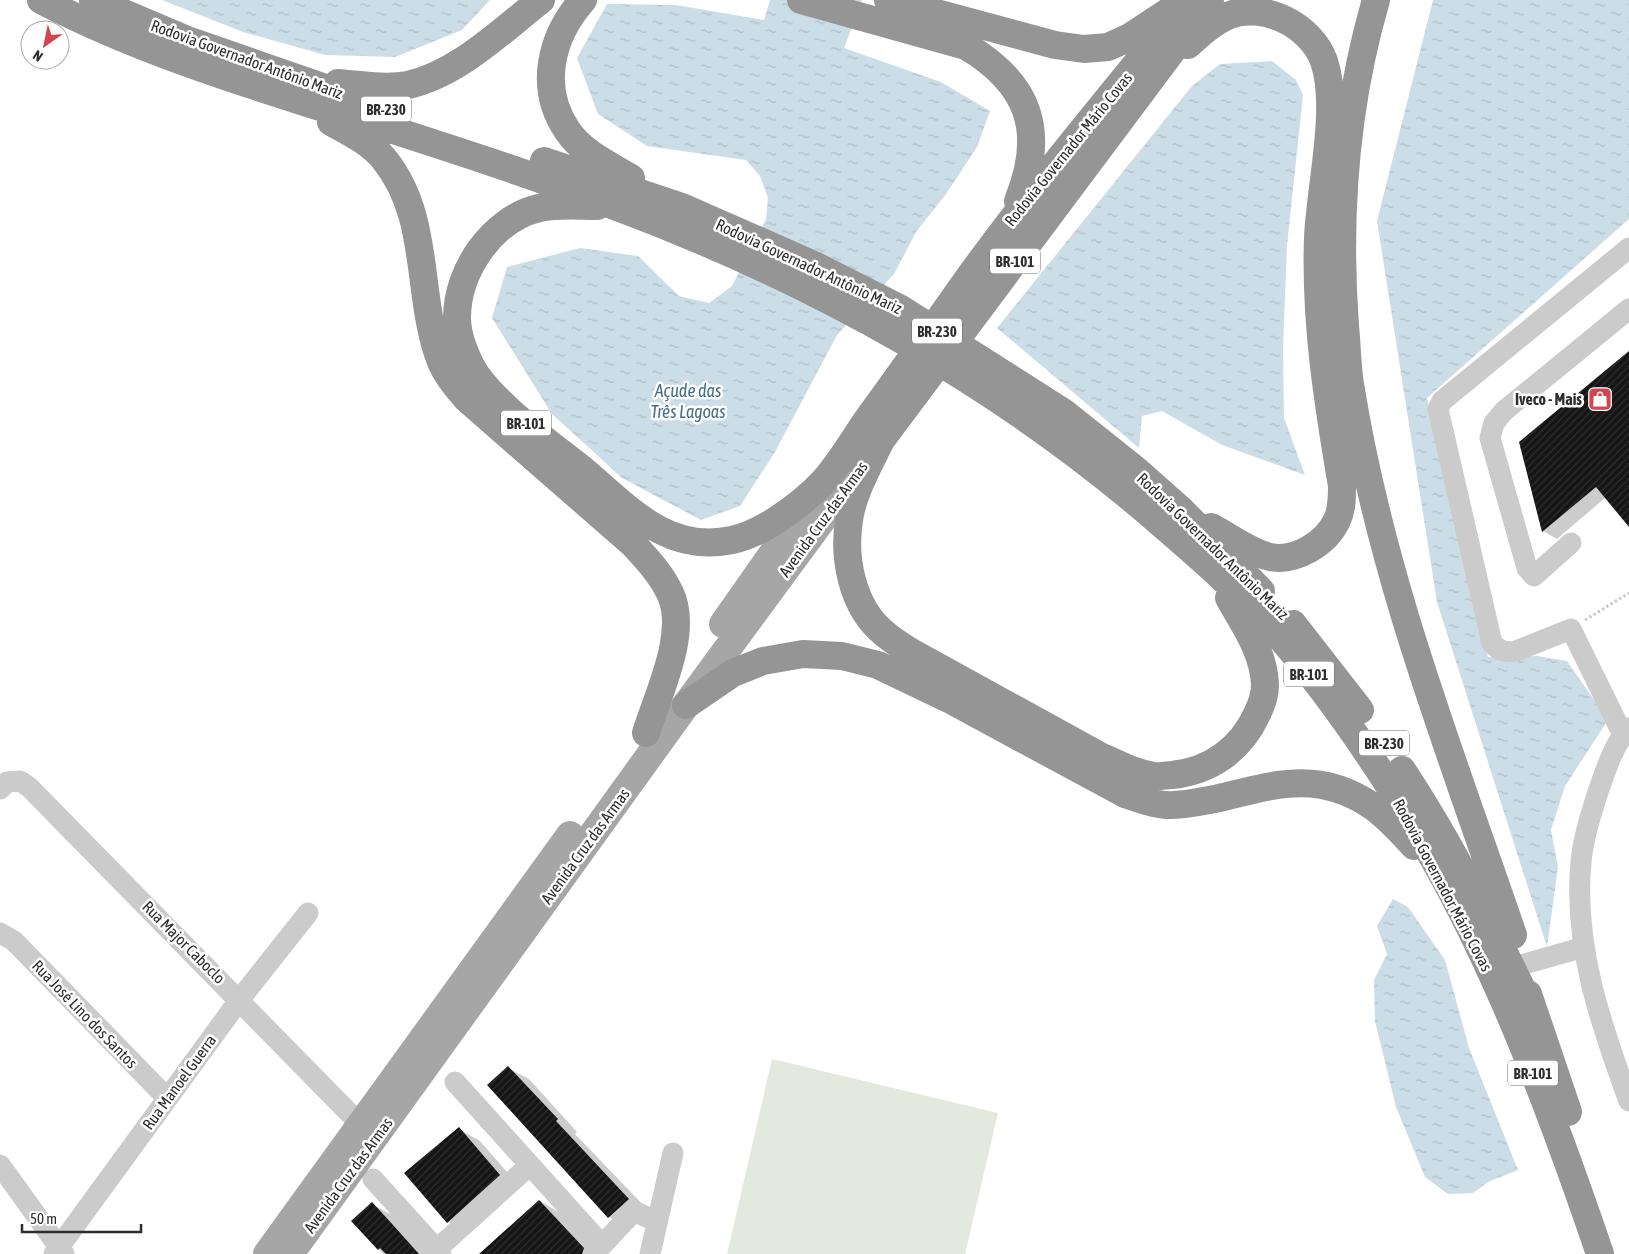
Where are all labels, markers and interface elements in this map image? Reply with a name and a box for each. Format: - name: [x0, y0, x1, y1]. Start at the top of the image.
- street label: Rodovia Governador Antônio Mariz: [149, 16, 346, 102]
- north arrow: [20, 20, 70, 70]
- text: N: [30, 47, 46, 65]
- street label: Rodovia Governador Mário Covas: [1001, 68, 1136, 229]
- road number: BR-230: [361, 96, 411, 122]
- street label: Rodovia Governador Antônio Mariz: [713, 215, 905, 317]
- road number: BR-101: [990, 248, 1040, 274]
- road number: BR-230: [912, 318, 962, 344]
- water label: Açude das Três Lagoas: [650, 380, 726, 422]
- shop icon: Iveco - Mais: [1587, 386, 1613, 412]
- place label: Iveco - Mais: [1515, 390, 1582, 408]
- road number: BR-101: [501, 410, 551, 436]
- street label: Avenida Cruz das Armas: [775, 458, 871, 580]
- street label: Rodovia Governador Antônio Mariz: [1134, 469, 1292, 623]
- road number: BR-101: [1284, 662, 1334, 686]
- road number: BR-230: [1359, 730, 1409, 756]
- street label: Avenida Cruz das Armas: [537, 785, 633, 907]
- street label: Rodovia Governador Mário Covas: [1390, 796, 1496, 974]
- street label: Rua Major Caboclo: [138, 897, 229, 988]
- street label: Rua José Lino dos Santos: [29, 956, 141, 1072]
- street label: Rua Manoel Guerra: [139, 1031, 219, 1133]
- road number: BR-101: [1508, 1060, 1558, 1086]
- street label: Avenida Cruz das Armas: [300, 1114, 396, 1236]
- scale bar: [22, 1202, 141, 1234]
- text: 50 m: [30, 1210, 57, 1227]

